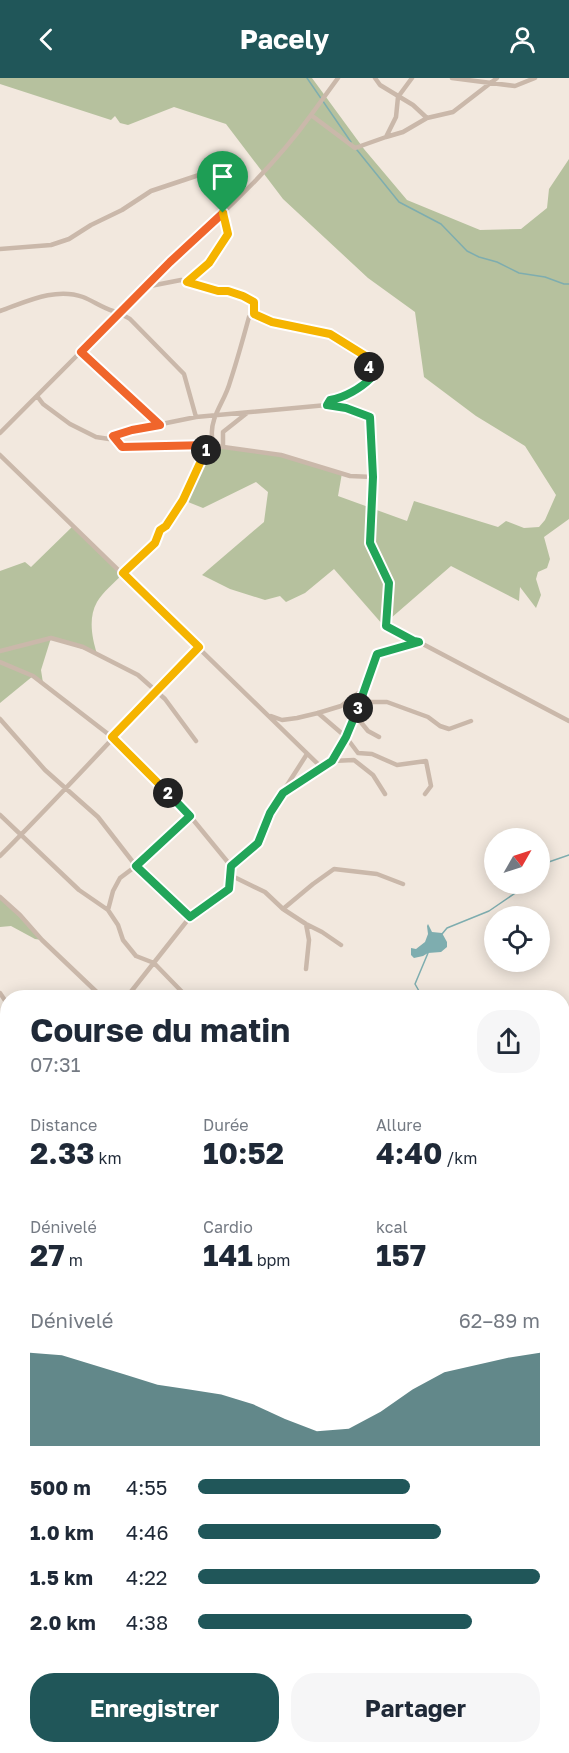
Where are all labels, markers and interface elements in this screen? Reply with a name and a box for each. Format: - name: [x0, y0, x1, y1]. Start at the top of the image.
- icon: back: [30, 23, 63, 56]
- text: Pacely: [240, 23, 329, 55]
- icon: person: [506, 23, 539, 56]
- pin: [197, 151, 248, 213]
- icon: arrive: [206, 160, 239, 193]
- pin: 4: [354, 352, 384, 382]
- text: 4: [364, 357, 374, 377]
- pin: 1: [191, 435, 221, 465]
- text: 1: [202, 440, 210, 460]
- pin: 3: [343, 693, 373, 723]
- text: 3: [353, 698, 363, 718]
- pin: 2: [153, 778, 183, 808]
- text: 2: [163, 783, 173, 803]
- north arrow: [484, 828, 550, 894]
- map controls: [484, 828, 550, 972]
- button: locate: [484, 906, 550, 972]
- text: Course du matin: [30, 1010, 290, 1049]
- button: share: [477, 1010, 540, 1073]
- text: 07:31: [30, 1052, 80, 1076]
- text: Distance: [30, 1115, 97, 1135]
- text: Durée: [203, 1115, 249, 1135]
- text: Allure: [376, 1115, 422, 1135]
- text: 2.33: [30, 1135, 95, 1171]
- text: 10:52: [203, 1135, 284, 1171]
- text: 4:40: [376, 1135, 443, 1171]
- text: km: [95, 1148, 122, 1168]
- text: /km: [443, 1148, 478, 1168]
- text: Dénivelé: [30, 1217, 97, 1237]
- text: Cardio: [203, 1217, 253, 1237]
- text: kcal: [376, 1217, 408, 1237]
- text: 27: [30, 1237, 65, 1273]
- text: 141: [203, 1237, 253, 1273]
- text: 157: [376, 1237, 426, 1273]
- text: m: [65, 1250, 83, 1270]
- text: bpm: [253, 1250, 291, 1270]
- text: Dénivelé: [30, 1308, 113, 1332]
- text: 62–89 m: [459, 1308, 540, 1332]
- text: 500 m: [30, 1475, 91, 1499]
- text: 4:55: [126, 1475, 167, 1499]
- text: 1.0 km: [30, 1520, 94, 1544]
- text: 4:46: [126, 1520, 169, 1544]
- text: 1.5 km: [30, 1565, 93, 1589]
- text: 4:22: [126, 1565, 167, 1589]
- text: 2.0 km: [30, 1610, 96, 1634]
- text: 4:38: [126, 1610, 168, 1634]
- button: Enregistrer: [30, 1673, 279, 1742]
- button: Partager: [291, 1673, 540, 1742]

